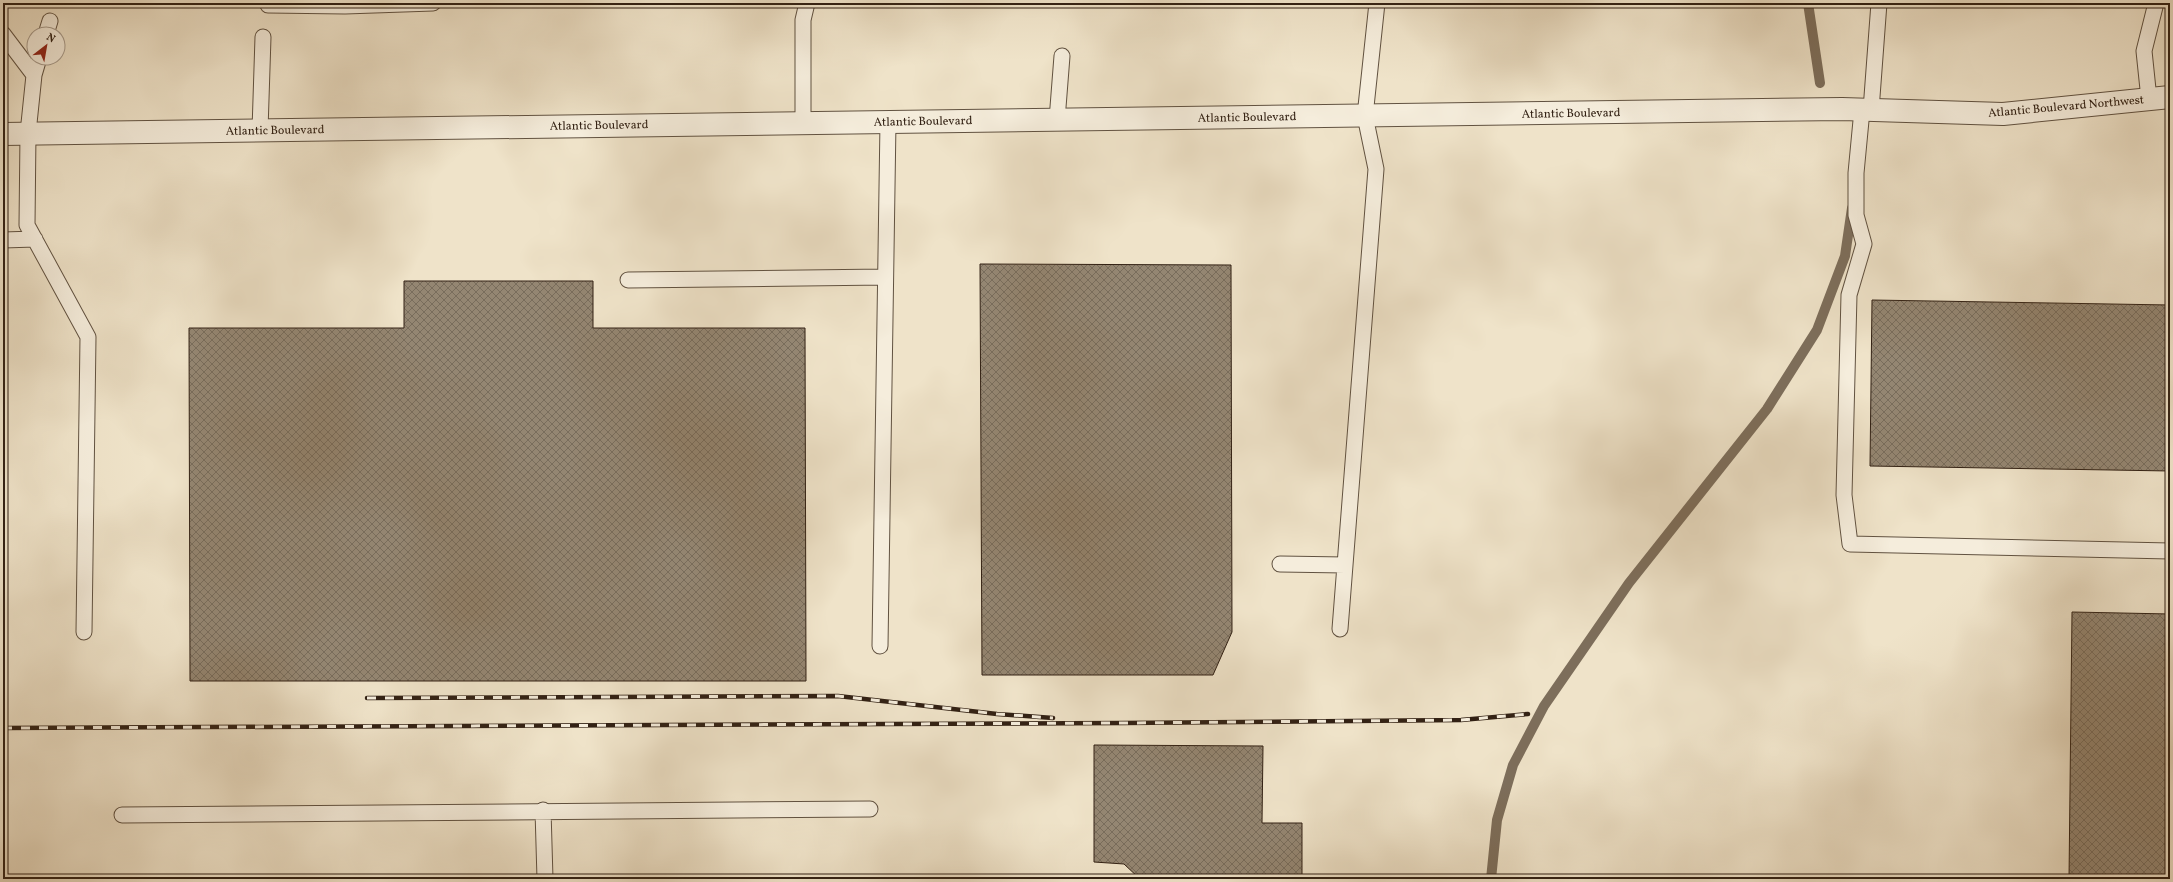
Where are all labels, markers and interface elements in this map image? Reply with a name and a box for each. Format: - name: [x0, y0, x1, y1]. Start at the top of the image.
- north arrow: [26, 26, 66, 66]
- text: N: [43, 30, 58, 47]
- street label: Atlantic Boulevard Northwest: [1987, 92, 2145, 122]
- street label: Atlantic Boulevard: [1522, 105, 1621, 123]
- street label: Atlantic Boulevard: [1198, 109, 1297, 127]
- street label: Atlantic Boulevard: [874, 113, 973, 131]
- street label: Atlantic Boulevard: [550, 117, 649, 135]
- street label: Atlantic Boulevard: [226, 122, 325, 140]

